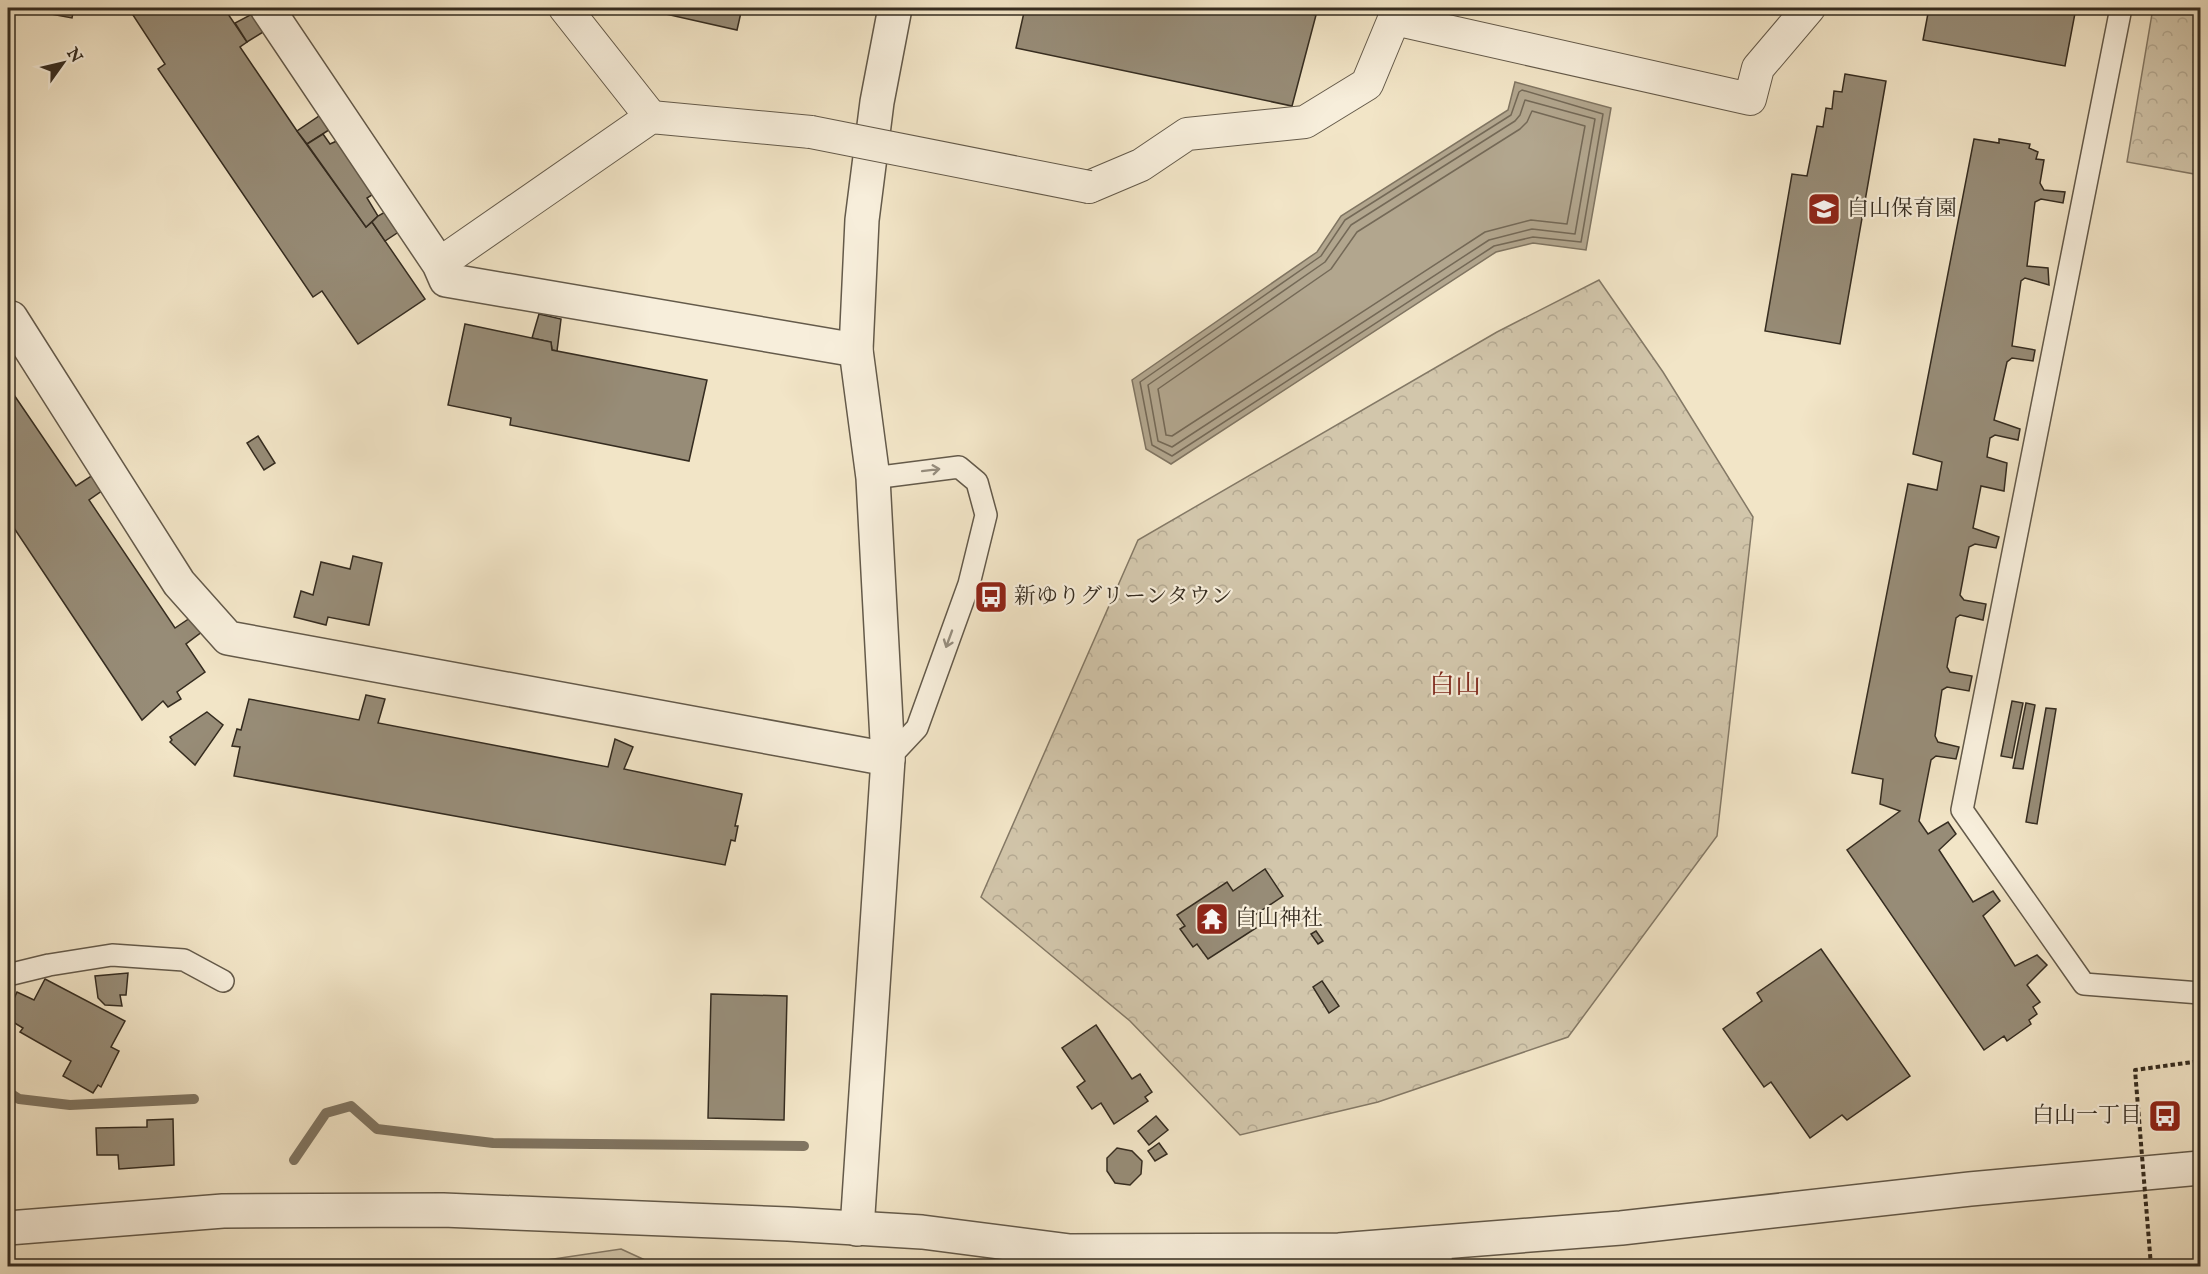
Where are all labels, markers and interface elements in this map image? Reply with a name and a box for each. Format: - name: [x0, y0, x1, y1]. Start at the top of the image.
- north arrow: [33, 33, 93, 93]
- text: N: [61, 44, 86, 67]
- school or university icon: 白山保育園: [1806, 191, 1842, 227]
- place label: 白山保育園: [1847, 195, 1957, 223]
- one-way arrow: [921, 465, 940, 476]
- bus stop icon: 新ゆりグリーンタウン: [973, 579, 1009, 615]
- place label: 新ゆりグリーンタウン: [1014, 583, 1233, 611]
- one-way arrow: [943, 629, 954, 648]
- district label: 白山: [1429, 669, 1481, 702]
- temple icon: 白山神社: [1194, 901, 1230, 937]
- place label: 白山神社: [1235, 905, 1323, 933]
- bus stop icon: 白山一丁目: [2147, 1098, 2183, 1134]
- place label: 白山一丁目: [2032, 1102, 2142, 1130]

